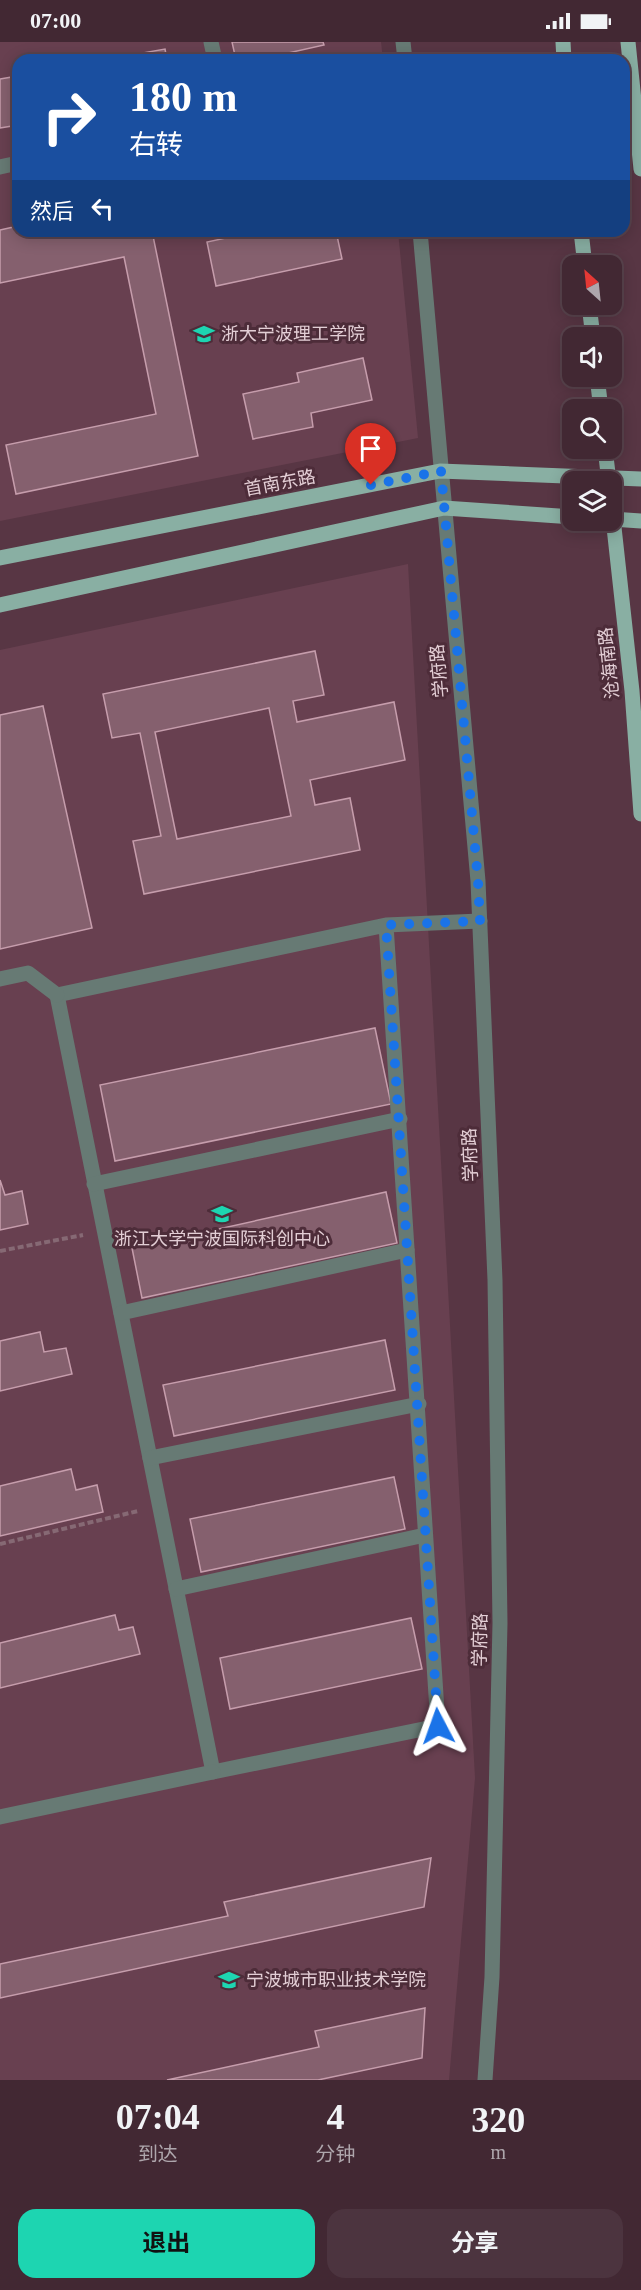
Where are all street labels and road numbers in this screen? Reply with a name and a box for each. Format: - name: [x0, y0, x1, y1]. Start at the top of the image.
- street label: 首南东路: [243, 466, 317, 500]
- street label: 沧海南路: [595, 626, 623, 700]
- street label: 学府路: [427, 643, 451, 699]
- street label: 学府路: [459, 1128, 481, 1182]
- street label: 学府路: [470, 1613, 490, 1667]

